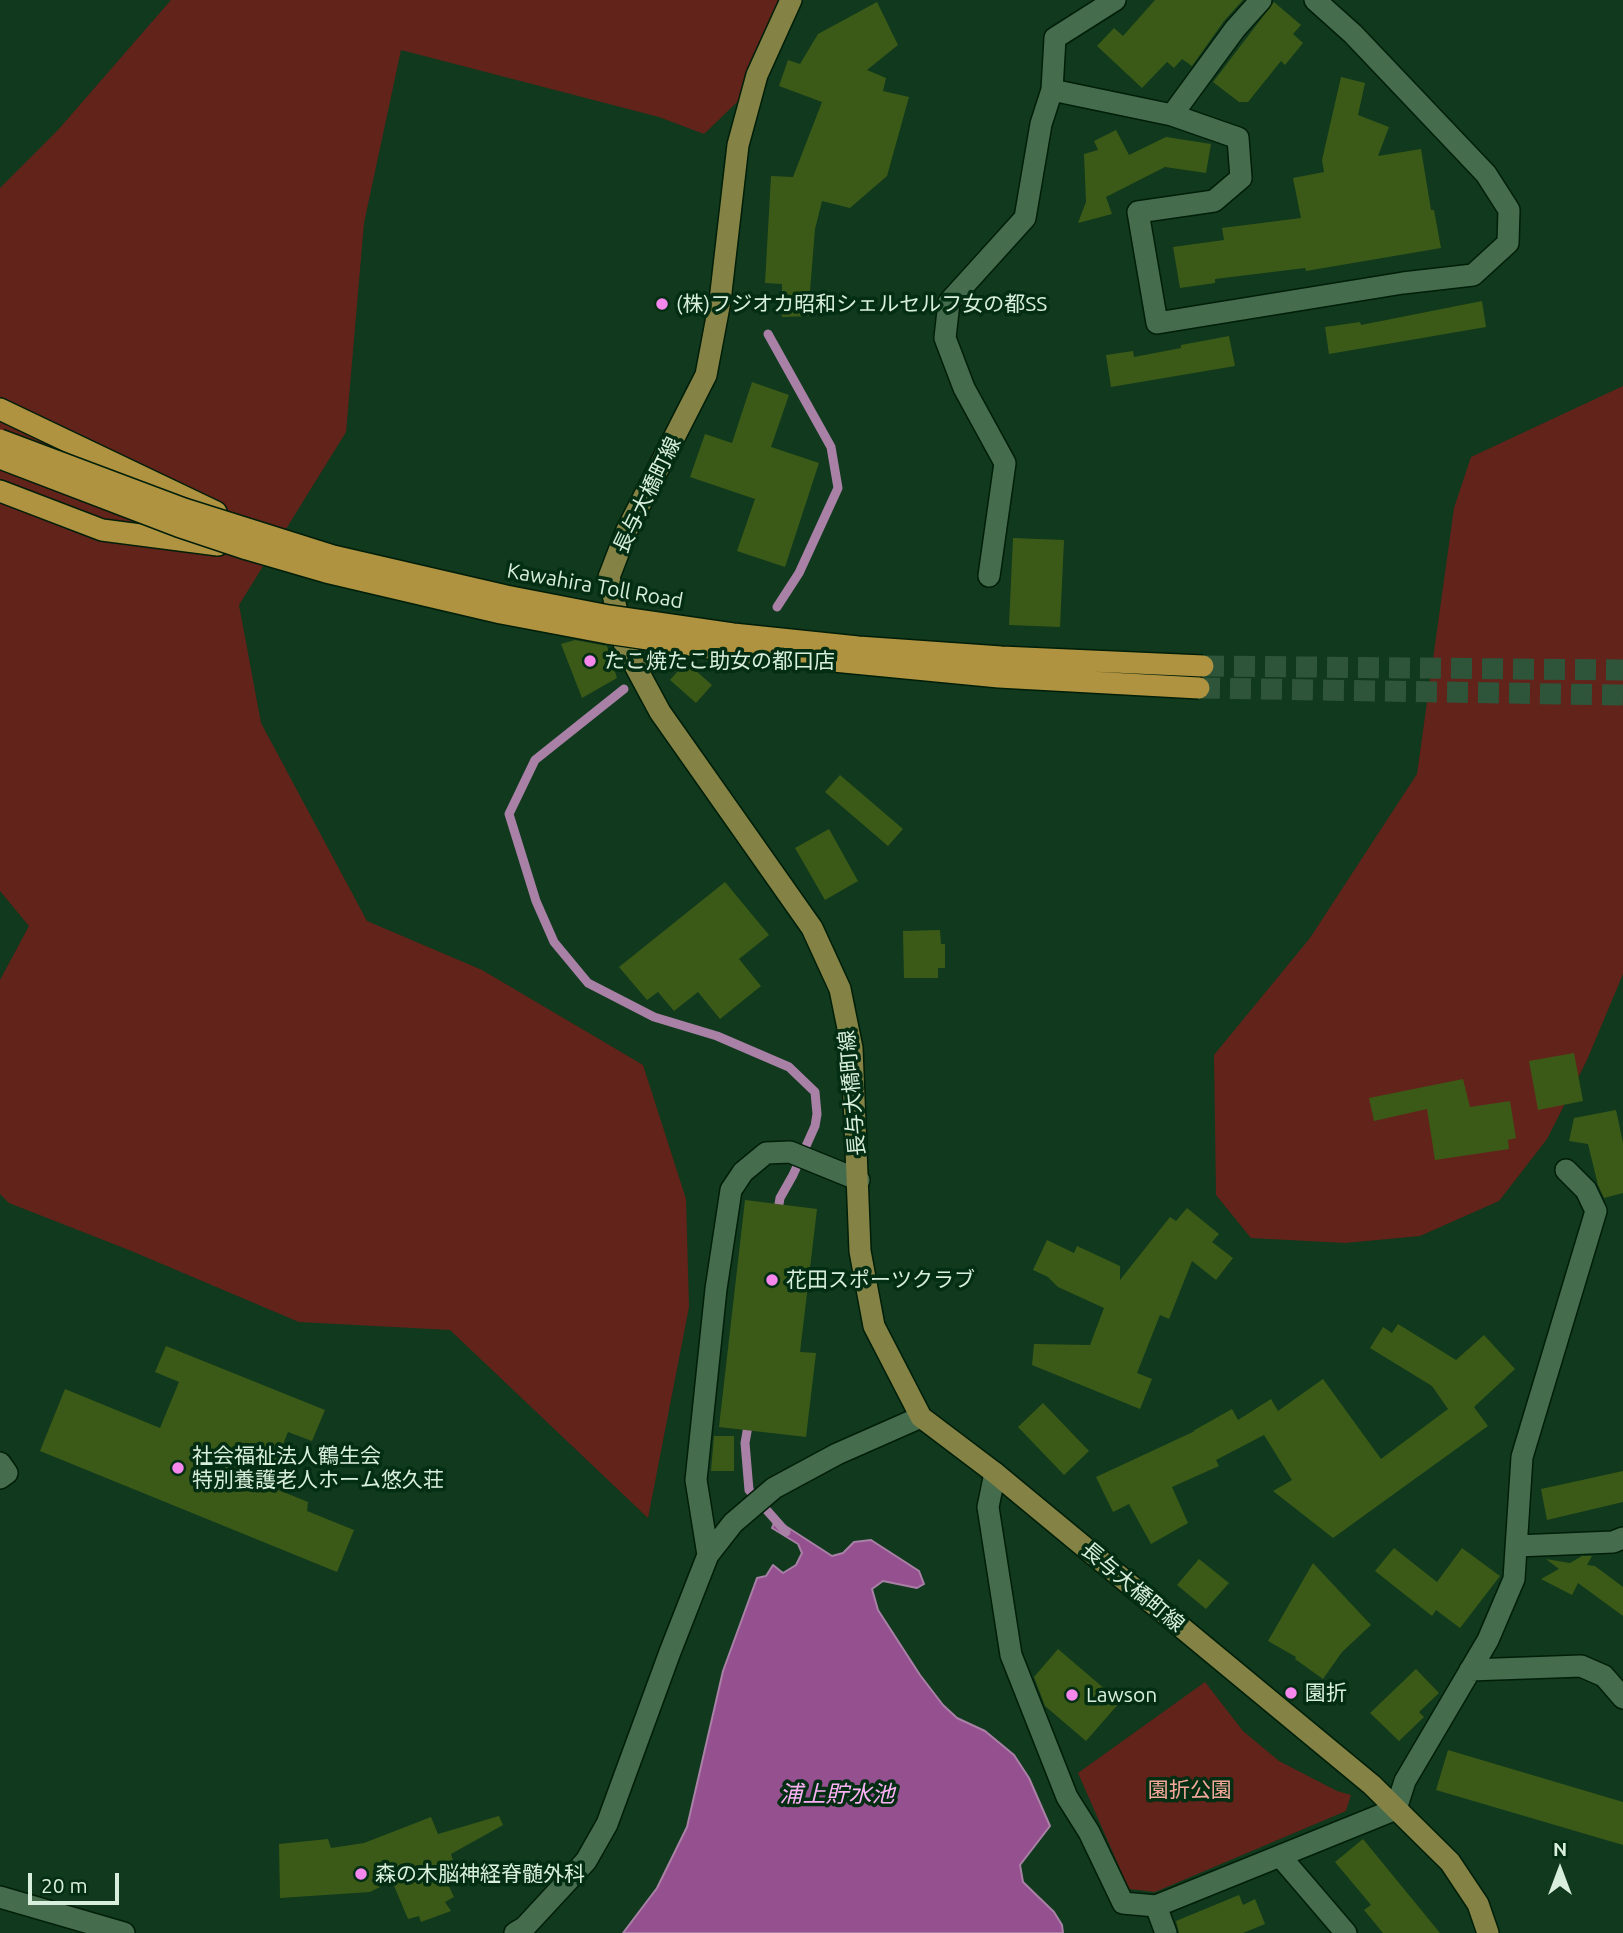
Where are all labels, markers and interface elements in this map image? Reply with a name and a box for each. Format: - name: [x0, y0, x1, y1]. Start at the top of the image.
- place label: (株)フジオカ昭和シェルセルフ女の都SS: [676, 291, 1047, 317]
- marker: (株)フジオカ昭和シェルセルフ女の都SS: [654, 296, 670, 312]
- street label: 長与大橋町線: [608, 433, 686, 557]
- street label: Kawahira Toll Road: [505, 558, 685, 614]
- place label: たこ焼たこ助女の都口店: [604, 648, 835, 674]
- marker: たこ焼たこ助女の都口店: [582, 653, 598, 669]
- street label: 長与大橋町線: [834, 1029, 870, 1157]
- place label: 花田スポーツクラブ: [786, 1267, 975, 1293]
- marker: 花田スポーツクラブ: [764, 1272, 780, 1288]
- place label: 社会福祉法人鶴生会 特別養護老人ホーム悠久荘: [192, 1443, 444, 1493]
- marker: 社会福祉法人鶴生会 特別養護老人ホーム悠久荘: [170, 1460, 186, 1476]
- street label: 長与大橋町線: [1077, 1537, 1189, 1637]
- place label: 園折: [1305, 1680, 1347, 1706]
- place label: Lawson: [1086, 1682, 1157, 1708]
- marker: 園折: [1283, 1685, 1299, 1701]
- marker: Lawson: [1064, 1687, 1080, 1703]
- park label: 園折公園: [1148, 1777, 1232, 1803]
- water label: 浦上貯水池: [780, 1780, 894, 1808]
- north arrow: [1525, 1835, 1595, 1905]
- text: N: [1553, 1838, 1567, 1860]
- scale bar: [32, 1860, 122, 1904]
- place label: 森の木脳神経脊髄外科: [375, 1861, 585, 1887]
- marker: 森の木脳神経脊髄外科: [353, 1866, 369, 1882]
- text: 20 m: [41, 1873, 88, 1897]

